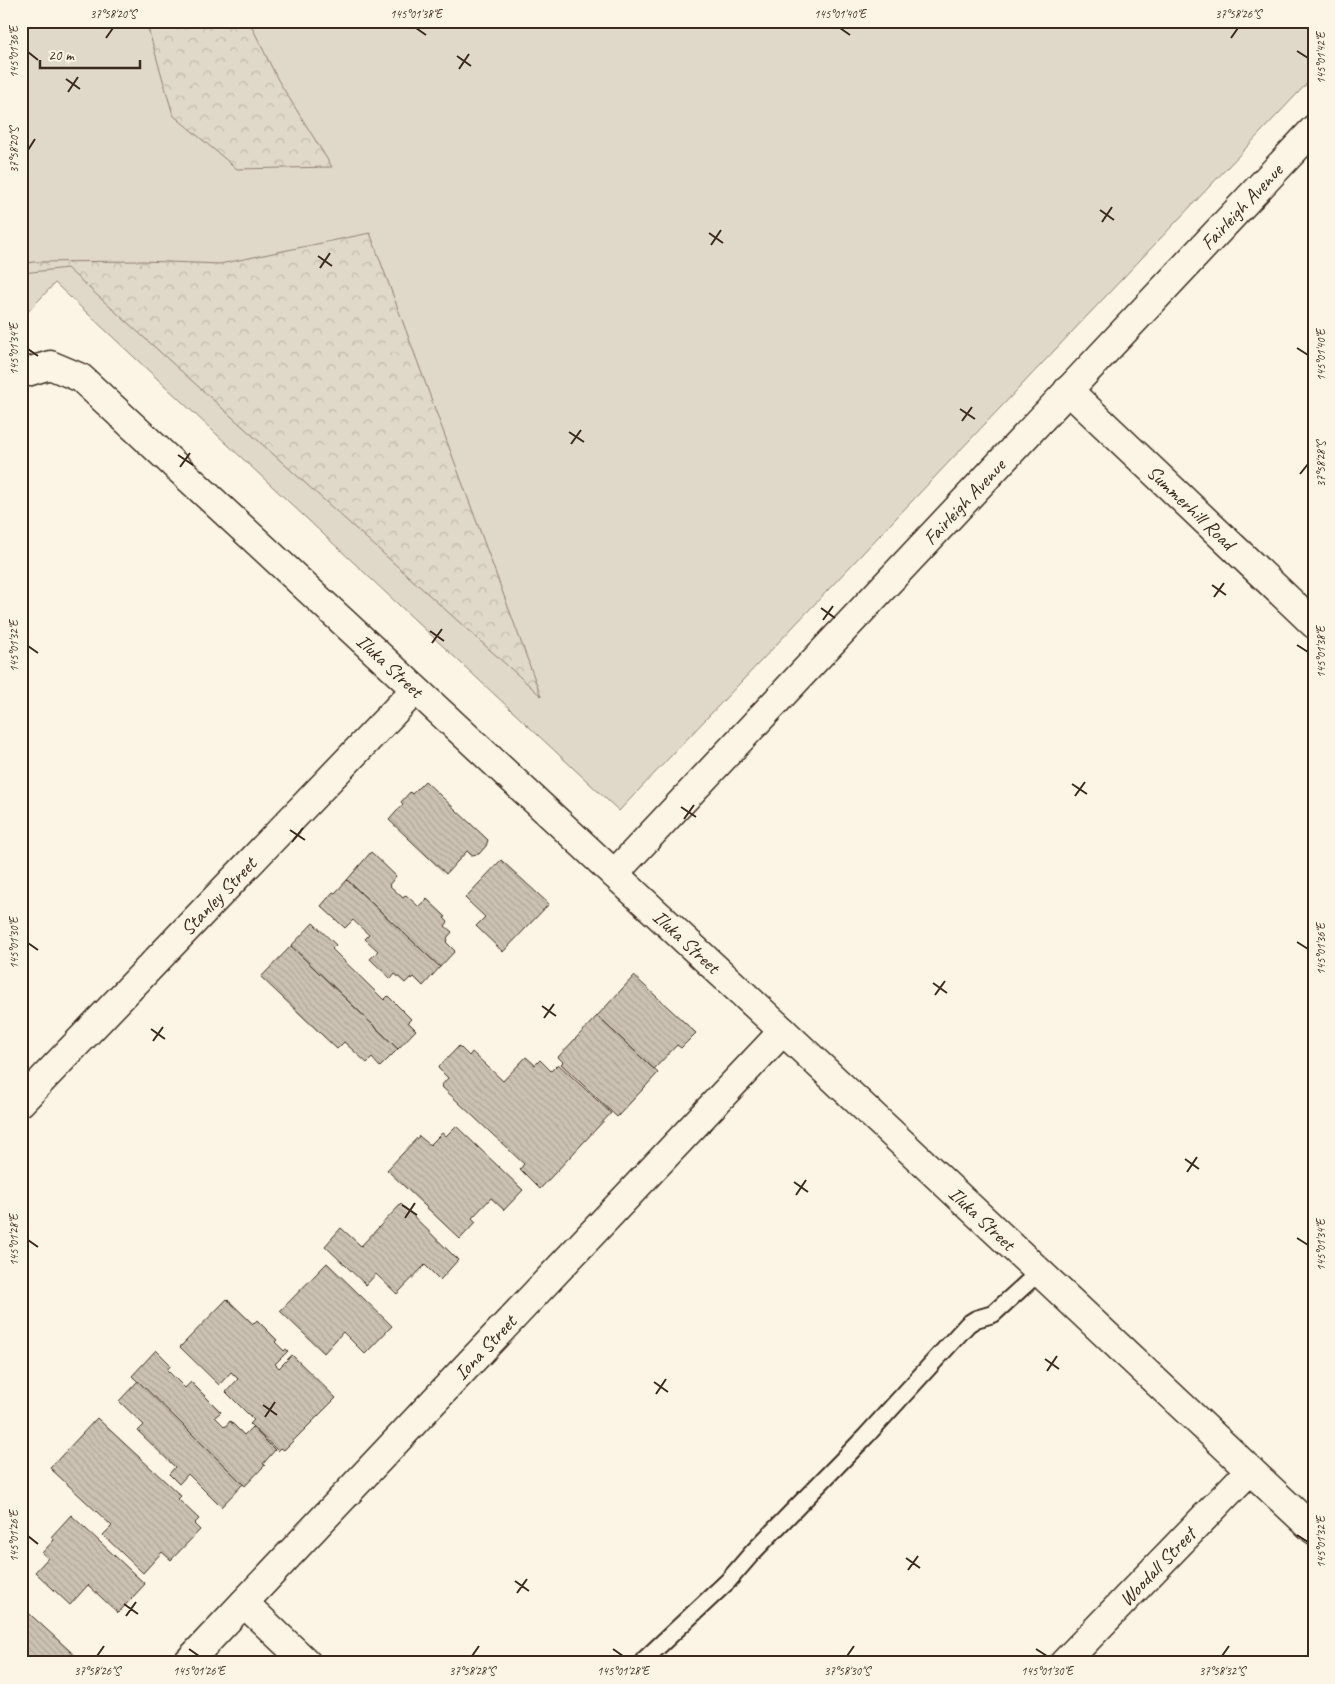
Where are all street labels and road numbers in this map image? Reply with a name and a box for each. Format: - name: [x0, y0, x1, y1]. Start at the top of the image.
- street label: Fairleigh Avenue: [1195, 157, 1289, 255]
- street label: Fairleigh Avenue: [918, 453, 1012, 550]
- street label: Summerhill Road: [1142, 460, 1242, 557]
- street label: Iluka Street: [351, 629, 430, 705]
- street label: Stanley Street: [175, 850, 263, 941]
- street label: Iluka Street: [647, 904, 727, 981]
- street label: Iluka Street: [943, 1181, 1022, 1258]
- street label: Iona Street: [449, 1308, 523, 1385]
- street label: Woodall Street: [1114, 1520, 1203, 1611]

